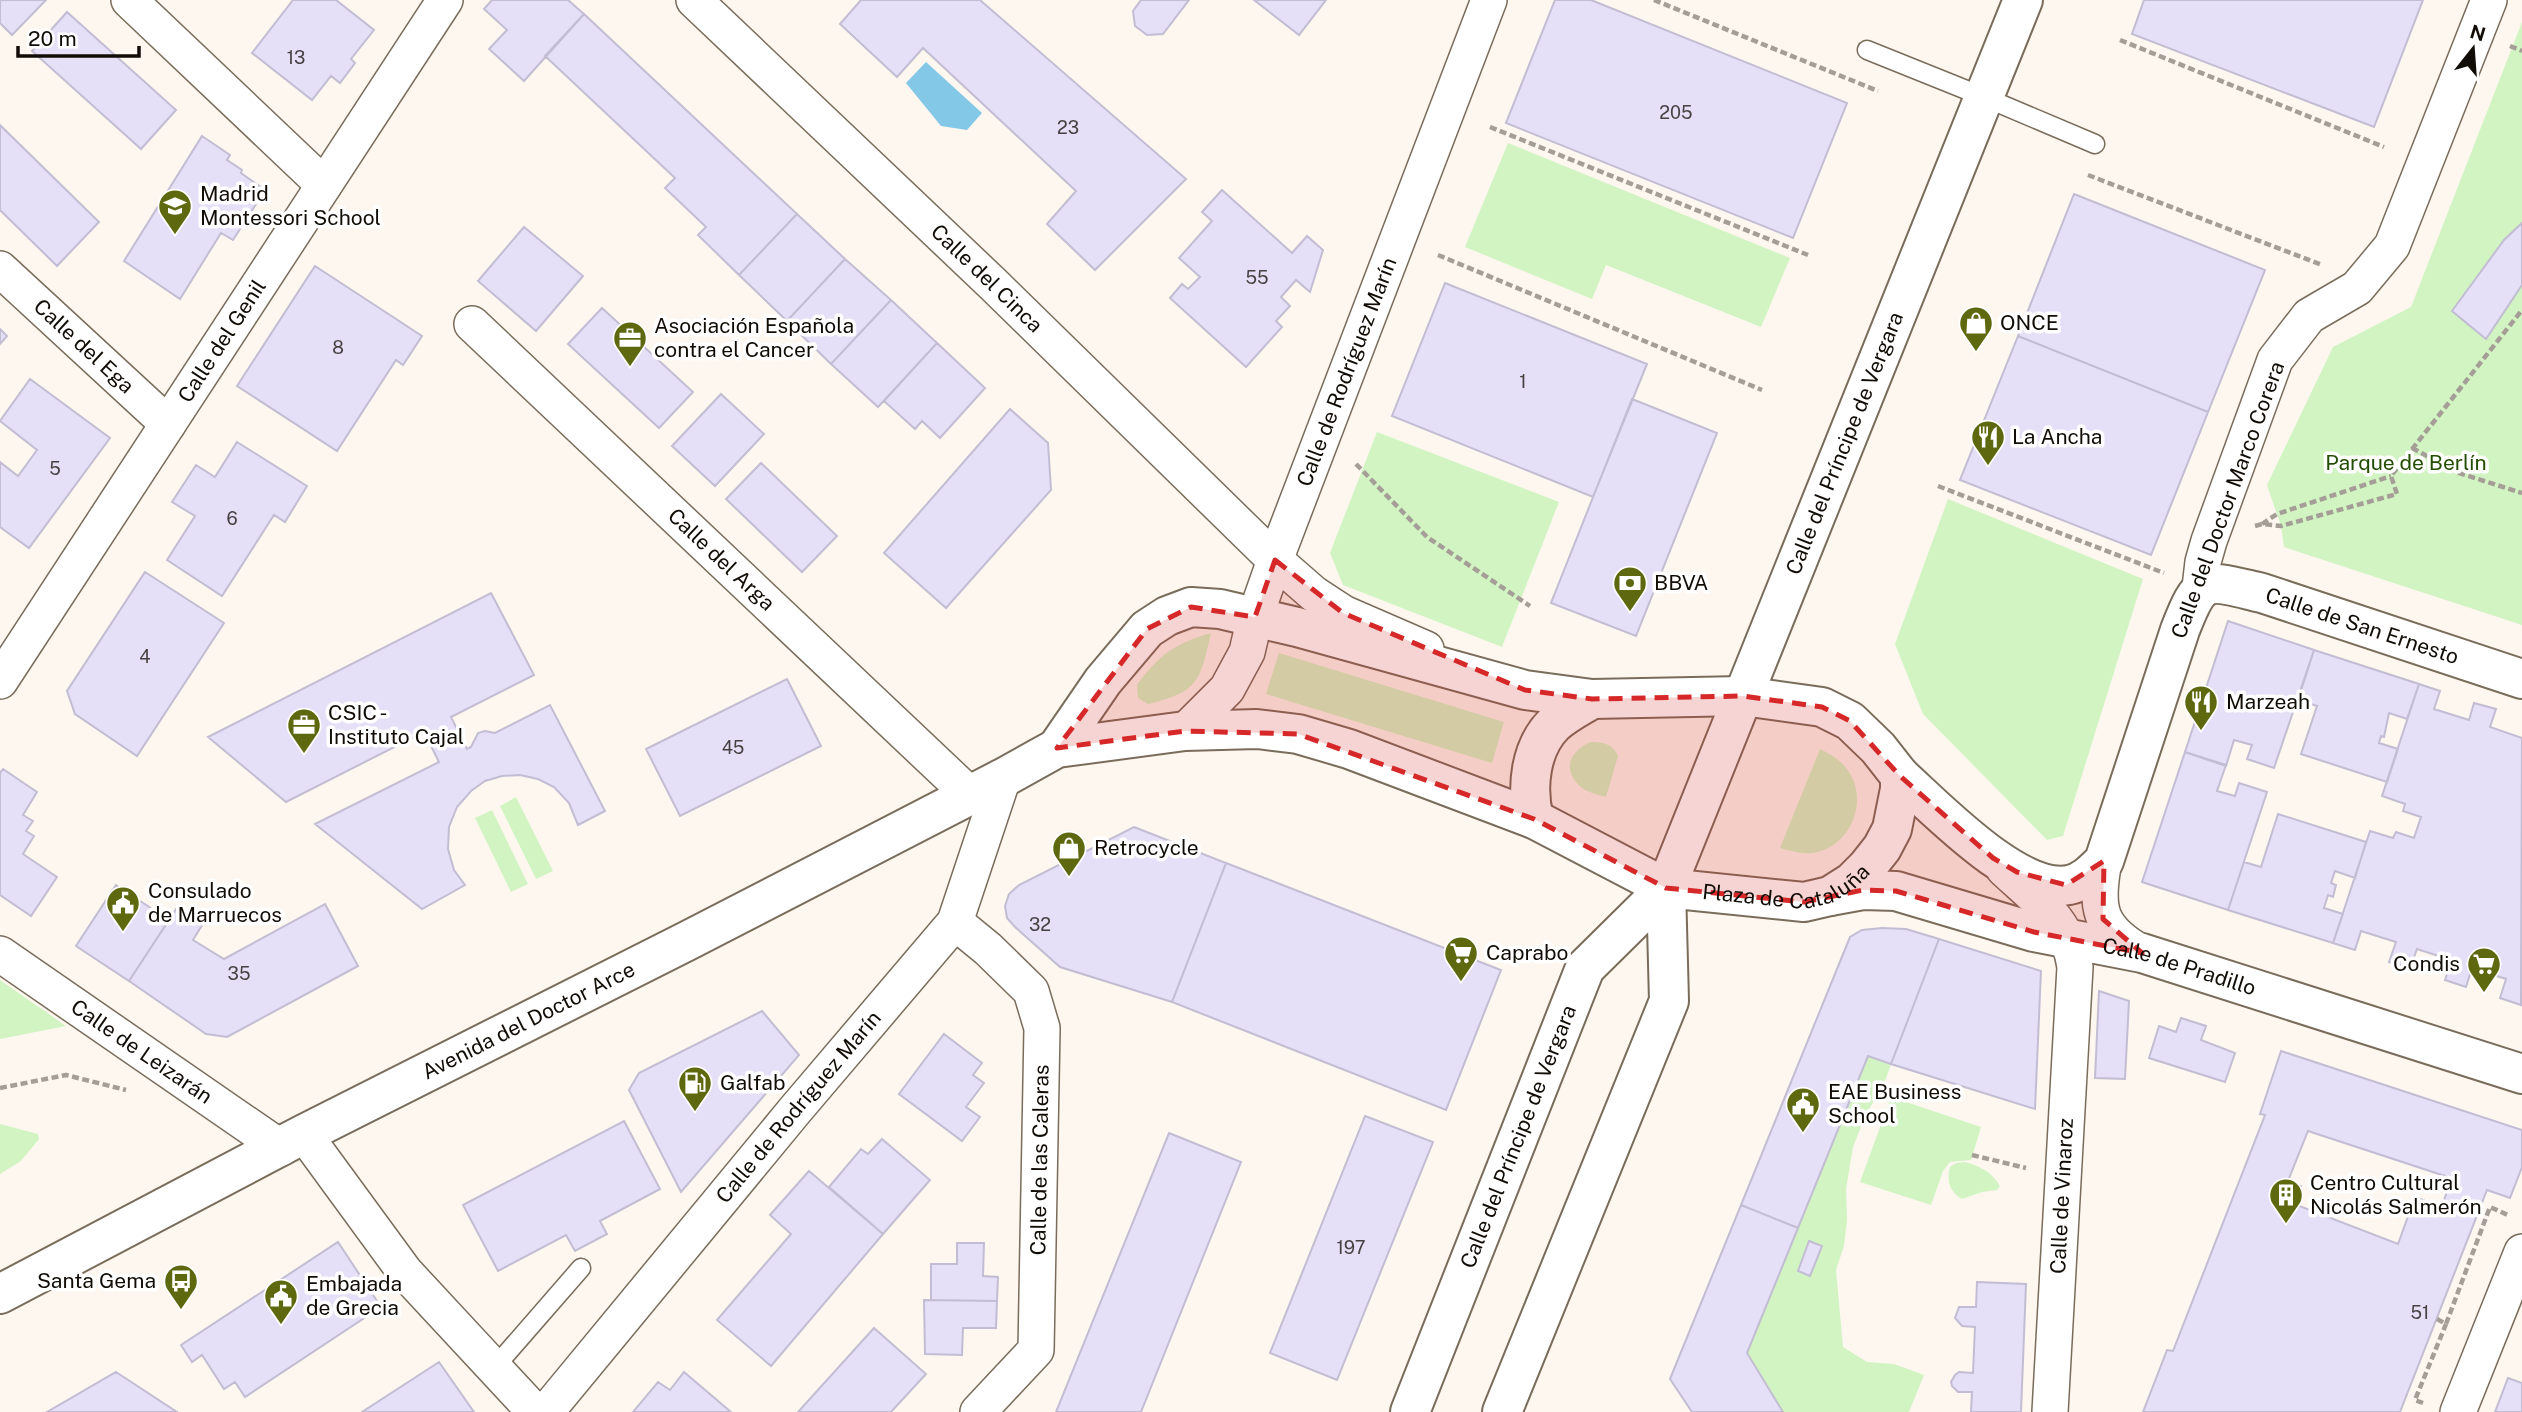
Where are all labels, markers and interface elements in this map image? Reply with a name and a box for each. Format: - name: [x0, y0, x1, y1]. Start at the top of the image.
- scale bar: [18, 14, 138, 58]
- north arrow: [2438, 14, 2508, 84]
- text: N: [2468, 20, 2488, 45]
- text: 20 m: [28, 26, 77, 51]
- house number: 13: [287, 47, 305, 68]
- house number: 205: [1659, 102, 1693, 123]
- house number: 23: [1057, 117, 1079, 138]
- place label: Madrid Montessori School: [200, 181, 381, 230]
- school or university icon: Madrid Montessori School: [156, 187, 194, 236]
- street label: Calle del Cinca: [926, 219, 1048, 338]
- street label: Calle de Rodríguez Marín: [1291, 254, 1401, 490]
- house number: 55: [1245, 267, 1269, 288]
- street label: Calle del Genil: [172, 275, 271, 407]
- street label: Calle del Ega: [29, 294, 139, 398]
- shop icon: ONCE: [1957, 304, 1995, 353]
- street label: Calle del Príncipe de Vergara: [1780, 308, 1908, 578]
- place label: ONCE: [2000, 310, 2059, 335]
- place label: Asociación Española contra el Cancer: [654, 313, 854, 362]
- office icon: Asociación Española contra el Cancer: [611, 319, 649, 368]
- house number: 8: [332, 337, 344, 358]
- street label: Calle del Doctor Marco Corera: [2166, 358, 2289, 642]
- house number: 1: [1519, 371, 1527, 392]
- restaurant icon: La Ancha: [1969, 418, 2007, 467]
- place label: La Ancha: [2012, 424, 2103, 449]
- park label: Parque de Berlín: [2325, 450, 2487, 475]
- house number: 5: [49, 458, 61, 479]
- street label: Calle del Arga: [663, 503, 780, 616]
- house number: 6: [226, 508, 238, 529]
- bank icon: BBVA: [1611, 564, 1649, 613]
- place label: BBVA: [1654, 570, 1709, 595]
- street label: Calle de San Ernesto: [2262, 582, 2462, 669]
- house number: 4: [139, 646, 151, 667]
- restaurant icon: Marzeah: [2182, 683, 2220, 732]
- place label: Marzeah: [2226, 689, 2310, 714]
- place label: CSIC - Instituto Cajal: [328, 700, 464, 749]
- office icon: CSIC - Instituto Cajal: [285, 706, 323, 755]
- house number: 45: [722, 737, 744, 758]
- shop icon: Retrocycle: [1050, 829, 1088, 878]
- place label: Retrocycle: [1094, 835, 1199, 860]
- street label: Plaza de Cataluña: [1701, 859, 1874, 914]
- place label: Consulado de Marruecos: [148, 878, 282, 927]
- public building icon: Consulado de Marruecos: [104, 884, 142, 933]
- house number: 32: [1029, 914, 1051, 935]
- street label: Calle de Pradillo: [2101, 933, 2259, 1000]
- supermarket icon: Caprabo: [1442, 934, 1480, 983]
- place label: Caprabo: [1486, 940, 1568, 965]
- supermarket icon: Condis: [2465, 945, 2503, 994]
- place label: Condis: [2393, 951, 2460, 976]
- street label: Avenida del Doctor Arce: [418, 956, 639, 1084]
- house number: 35: [228, 963, 250, 984]
- street label: Calle de Leizarán: [66, 994, 217, 1109]
- street label: Calle del Príncipe de Vergara: [1455, 1001, 1581, 1272]
- street label: Calle de Rodríguez Marín: [711, 1006, 886, 1208]
- fuel station icon: Galfab: [676, 1064, 714, 1113]
- street label: Calle de las Caleras: [1025, 1064, 1054, 1256]
- place label: Galfab: [720, 1070, 785, 1095]
- place label: EAE Business School: [1828, 1079, 1961, 1128]
- public building icon: EAE Business School: [1784, 1085, 1822, 1134]
- street label: Calle de Vinaroz: [2045, 1117, 2078, 1275]
- place label: Centro Cultural Nicolás Salmerón: [2310, 1170, 2482, 1219]
- building icon: Centro Cultural Nicolás Salmerón: [2267, 1176, 2305, 1225]
- house number: 197: [1336, 1237, 1366, 1258]
- bus stop icon: Santa Gema: [162, 1262, 200, 1311]
- place label: Santa Gema: [37, 1268, 156, 1293]
- place label: Embajada de Grecia: [306, 1271, 402, 1320]
- public building icon: Embajada de Grecia: [262, 1277, 300, 1326]
- house number: 51: [2411, 1302, 2429, 1323]

